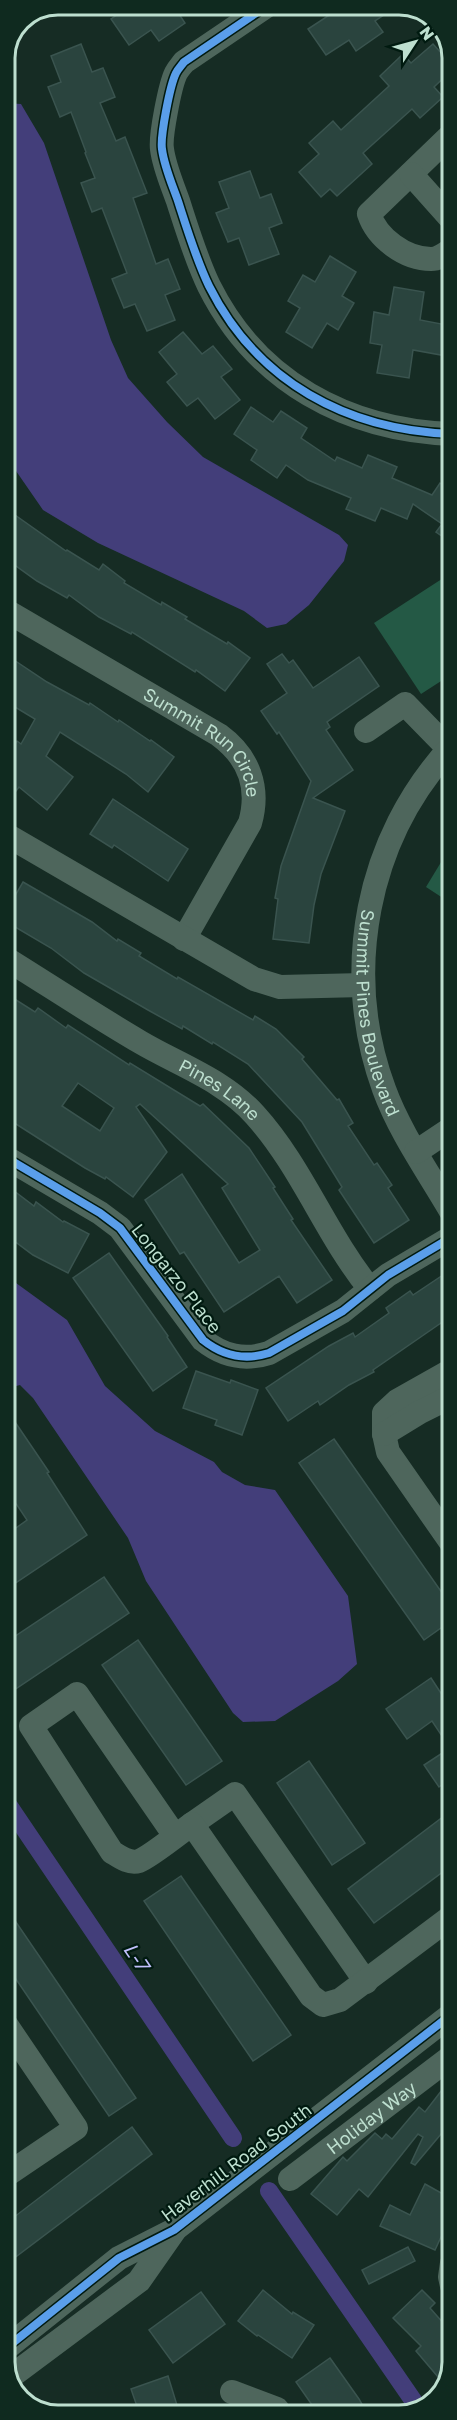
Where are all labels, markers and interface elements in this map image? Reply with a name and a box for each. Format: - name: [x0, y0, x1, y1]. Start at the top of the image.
- north arrow: [385, 12, 445, 72]
- text: N: [415, 22, 439, 44]
- street label: Summit Run Circle: [140, 682, 265, 798]
- street label: Summit Pines Boulevard: [352, 908, 405, 1120]
- street label: Pines Lane: [175, 1054, 265, 1125]
- street label: Longarzo Place: [127, 1219, 227, 1337]
- water label: L-7: [119, 1938, 157, 1977]
- street label: Holiday Way: [322, 2076, 421, 2158]
- street label: Haverhill Road South: [156, 2098, 316, 2226]

